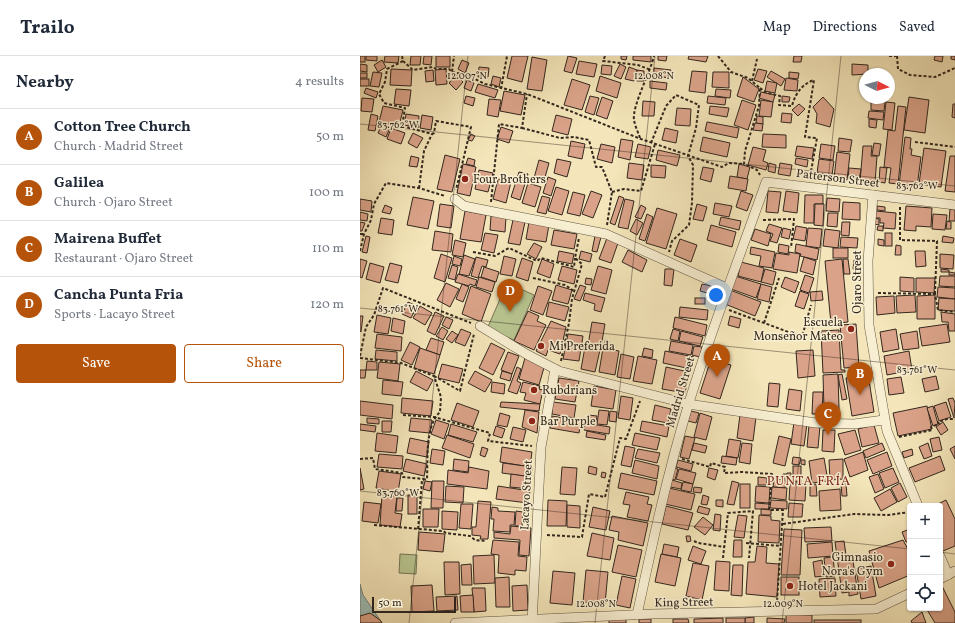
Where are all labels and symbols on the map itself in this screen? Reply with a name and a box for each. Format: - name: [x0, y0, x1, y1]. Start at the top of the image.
- north arrow: [859, 68, 895, 104]
- text: 12.007°N: [447, 69, 487, 83]
- text: 12.008°N: [634, 69, 675, 83]
- text: 83.762°W: [377, 118, 419, 132]
- street label: Patterson Street: [795, 166, 881, 192]
- place label: Four Brothers: [473, 172, 546, 188]
- marker: Four Brothers: [460, 174, 470, 184]
- text: 83.762°W: [896, 179, 938, 193]
- street label: Ojaro Street: [850, 250, 866, 314]
- pin: D: [497, 279, 523, 312]
- your location: [706, 285, 726, 305]
- text: 83.761°W: [378, 302, 418, 316]
- place label: Escuela Monseñor Mateo: [754, 315, 843, 345]
- marker: Escuela Monseñor Mateo: [846, 324, 856, 334]
- place label: Mi Preferida: [549, 339, 615, 355]
- marker: Mi Preferida: [536, 341, 546, 351]
- pin: A: [704, 344, 730, 377]
- street label: Madrid Street: [663, 355, 699, 430]
- pin: B: [847, 362, 873, 395]
- text: 83.761°W: [897, 363, 937, 377]
- place label: Rubdrians: [542, 383, 597, 399]
- marker: Rubdrians: [529, 385, 539, 395]
- pin: C: [815, 402, 841, 435]
- place label: Bar Purple: [540, 414, 596, 430]
- marker: Bar Purple: [527, 416, 537, 426]
- street label: Lacayo Street: [517, 460, 537, 531]
- district label: PUNTA FRÍA: [767, 473, 851, 491]
- text: 83.760°W: [377, 486, 419, 500]
- place label: Gimnasio Nora's Gym: [822, 550, 883, 580]
- marker: Gimnasio Nora's Gym: [886, 559, 896, 569]
- place label: Hotel Jackani: [798, 579, 868, 595]
- marker: Hotel Jackani: [785, 581, 795, 591]
- street label: King Street: [654, 594, 714, 612]
- scale bar: [372, 595, 456, 614]
- text: 12.008°N: [576, 597, 617, 611]
- text: 12.009°N: [763, 597, 804, 611]

